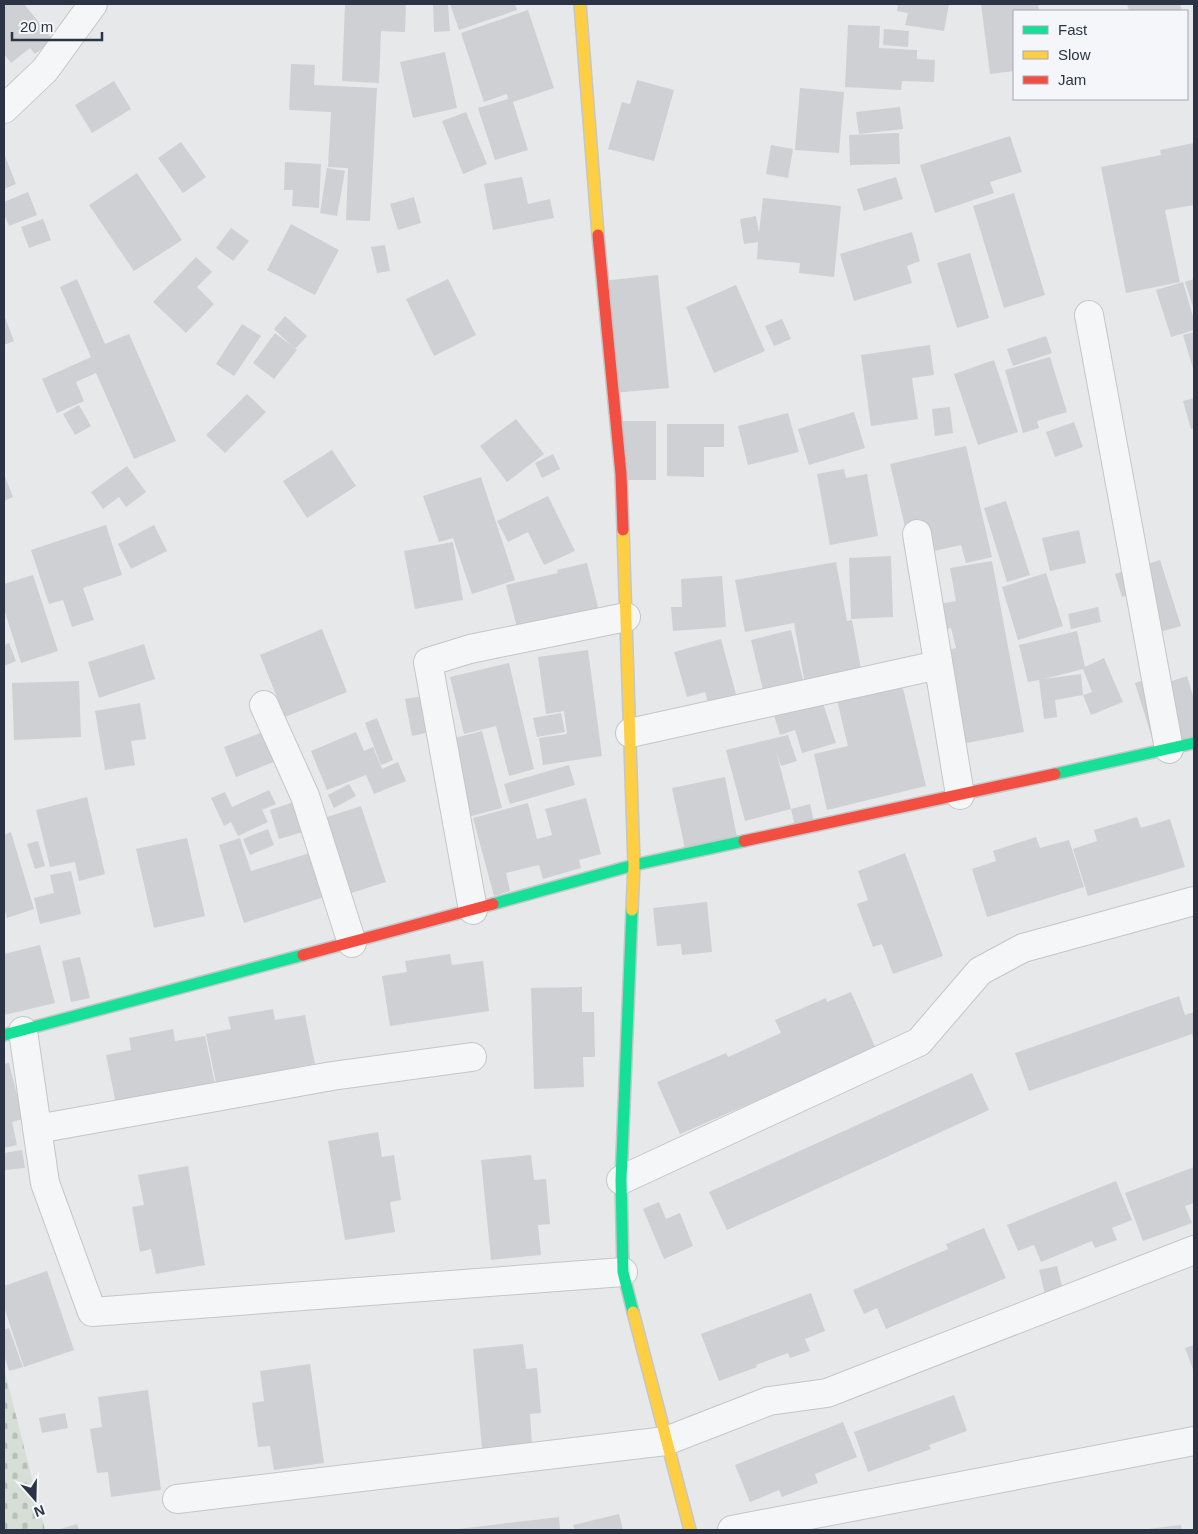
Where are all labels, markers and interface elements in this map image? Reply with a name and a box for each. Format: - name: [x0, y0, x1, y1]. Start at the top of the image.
- scale bar: [12, 10, 102, 42]
- legend: [1013, 10, 1188, 100]
- text: 20 m: [20, 18, 53, 35]
- text: Fast: [1058, 21, 1088, 38]
- text: Slow: [1058, 46, 1091, 63]
- text: Jam: [1058, 71, 1086, 88]
- north arrow: [10, 1474, 60, 1524]
- text: N: [32, 1502, 47, 1520]

